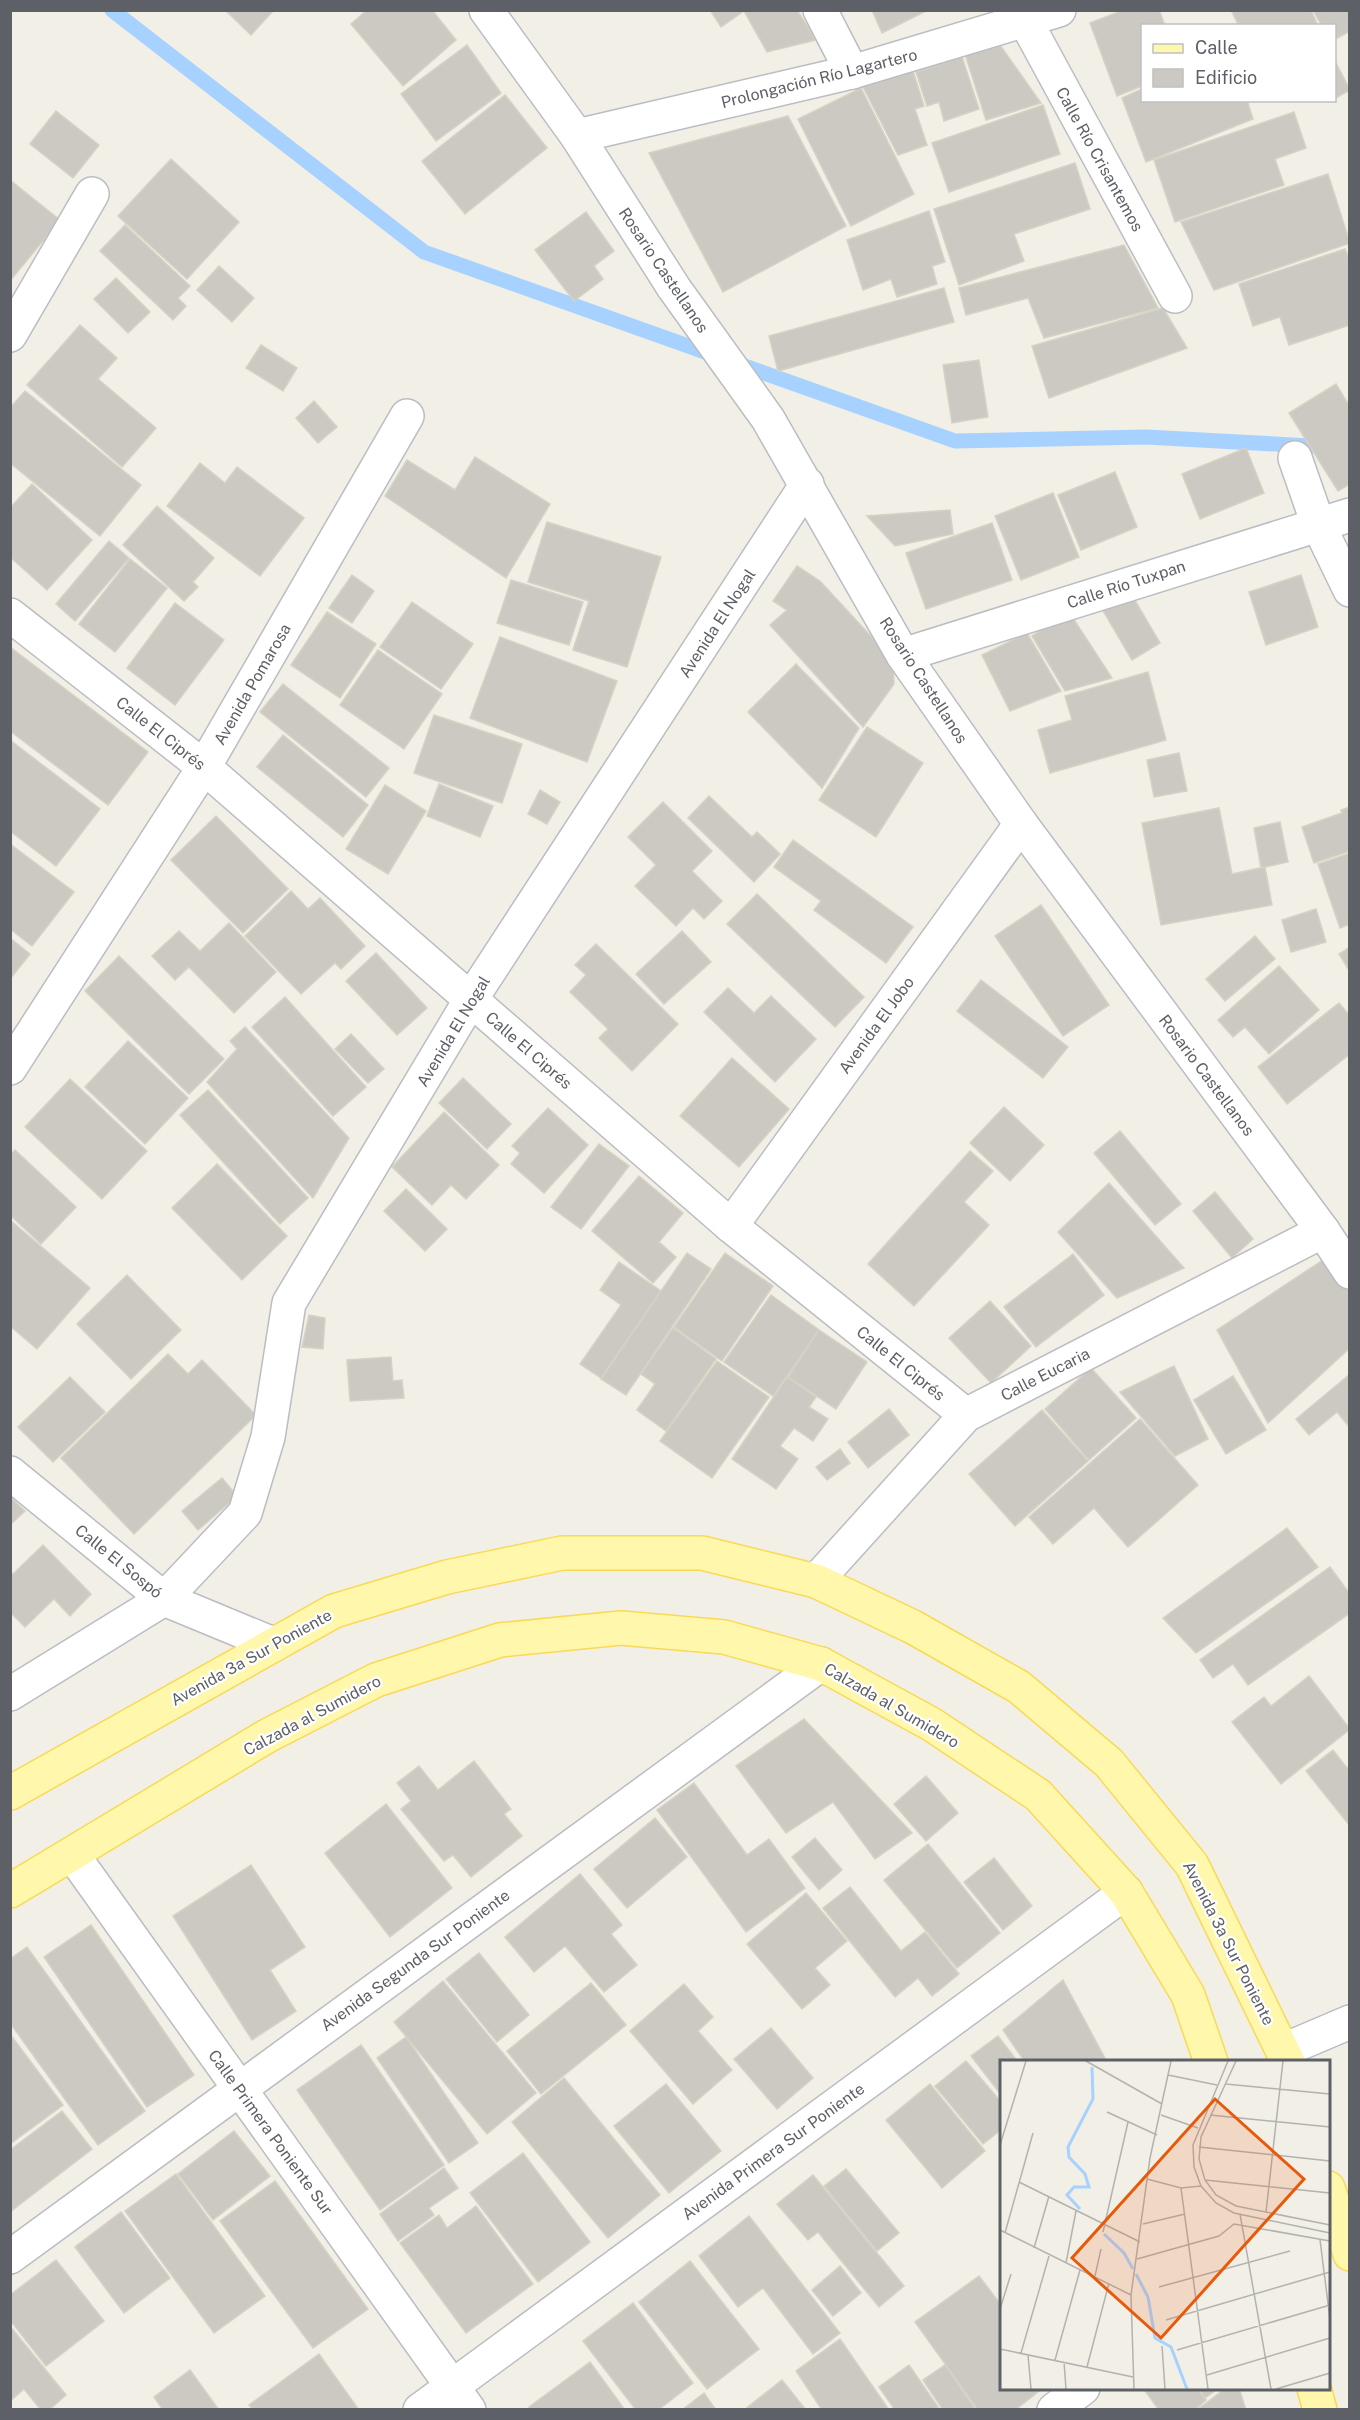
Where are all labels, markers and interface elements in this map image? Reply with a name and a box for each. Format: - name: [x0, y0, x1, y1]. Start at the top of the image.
- legend: [1141, 24, 1336, 102]
- text: Calle: [1195, 37, 1238, 58]
- street label: Prolongación Río Lagartero: [719, 45, 919, 112]
- text: Edificio: [1195, 67, 1257, 88]
- street label: Calle Río Crisantemos: [1052, 84, 1147, 235]
- street label: Rosario Castellanos: [615, 204, 713, 336]
- street label: Calle Río Tuxpan: [1064, 556, 1188, 613]
- street label: Avenida El Nogal: [675, 565, 760, 681]
- street label: Rosario Castellanos: [876, 614, 972, 747]
- street label: Avenida Pomarosa: [210, 620, 295, 748]
- street label: Calle El Ciprés: [112, 693, 209, 774]
- street label: Avenida El Nogal: [413, 972, 494, 1090]
- street label: Avenida El Jobo: [835, 973, 918, 1077]
- street label: Calle El Ciprés: [482, 1008, 576, 1093]
- street label: Rosario Castellanos: [1155, 1011, 1258, 1140]
- street label: Calle El Ciprés: [853, 1322, 949, 1405]
- street label: Calle Eucaria: [998, 1344, 1093, 1405]
- street label: Calle El Sospó: [71, 1520, 166, 1602]
- street label: Avenida 3a Sur Poniente: [167, 1605, 335, 1710]
- street label: Calzada al Sumidero: [821, 1659, 963, 1752]
- street label: Calzada al Sumidero: [240, 1671, 384, 1760]
- street label: Avenida 3a Sur Poniente: [1179, 1858, 1278, 2028]
- street label: Avenida Segunda Sur Poniente: [317, 1885, 513, 2035]
- street label: Calle Primera Poniente Sur: [204, 2046, 337, 2218]
- inset map: [1000, 2060, 1330, 2390]
- street label: Avenida Primera Sur Poniente: [679, 2079, 868, 2224]

